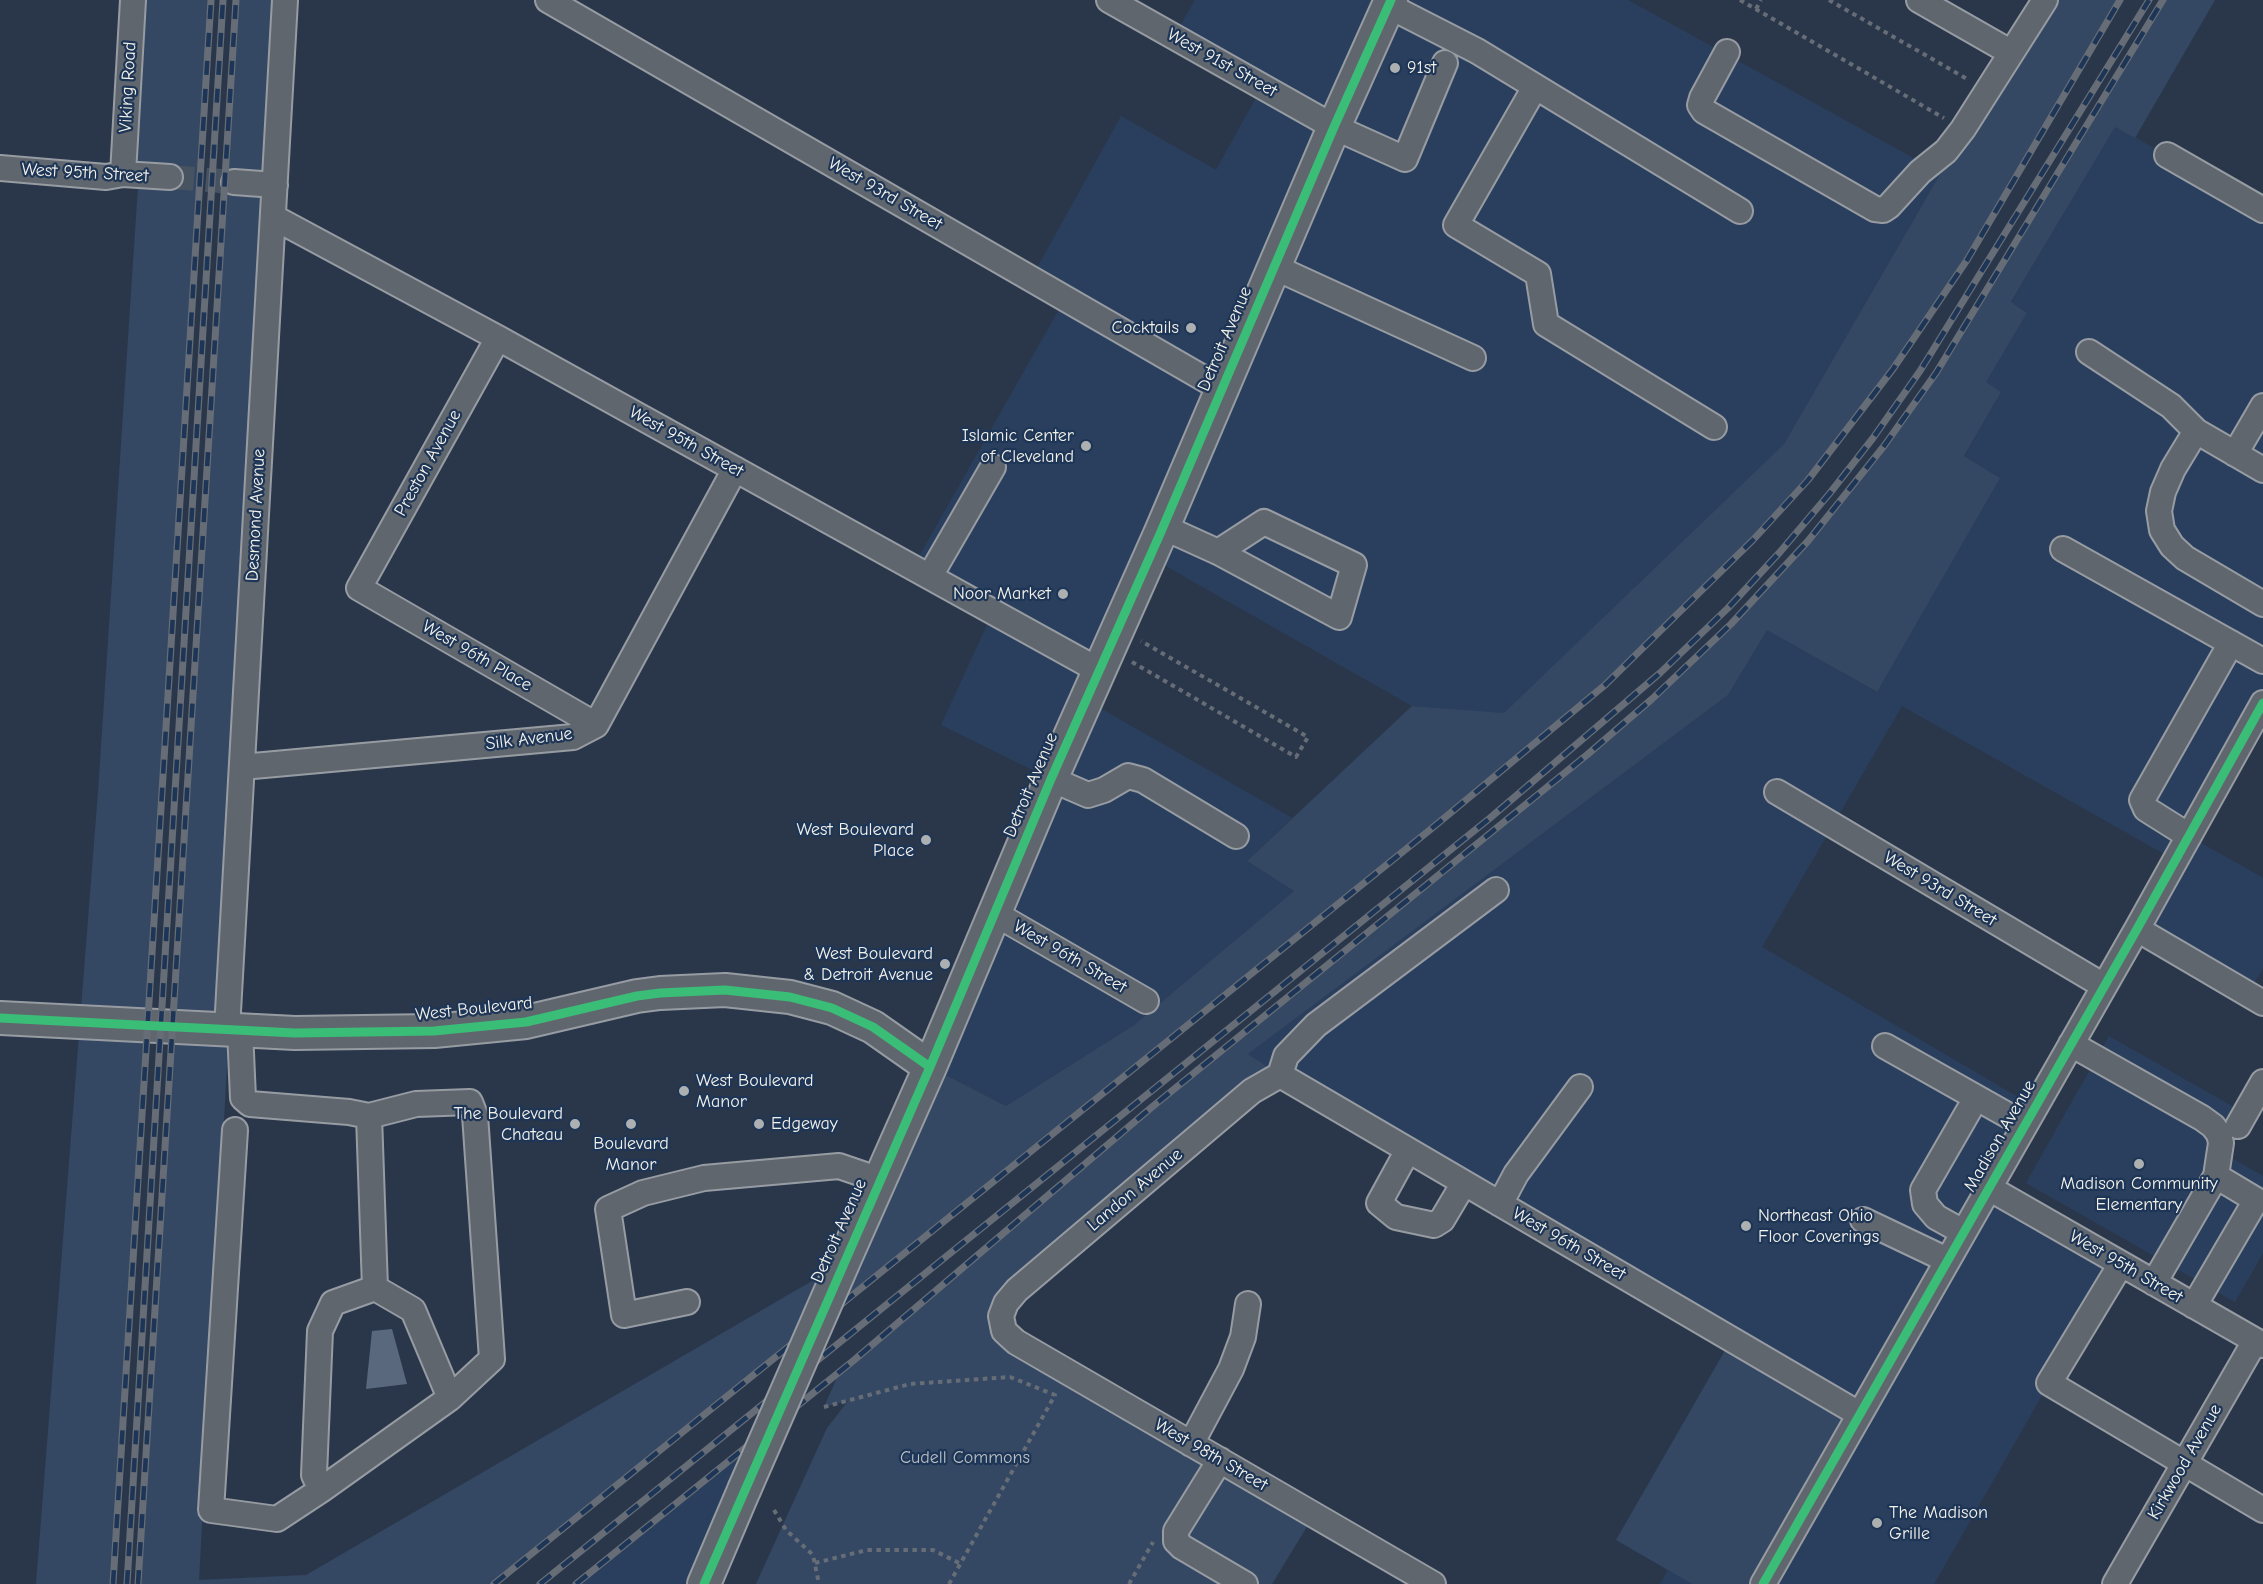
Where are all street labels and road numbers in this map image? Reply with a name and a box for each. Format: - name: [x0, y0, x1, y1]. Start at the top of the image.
- street label: West 91st Street: [1163, 24, 1281, 102]
- street label: Viking Road: [115, 41, 141, 133]
- street label: West 93rd Street: [824, 153, 946, 235]
- street label: West 95th Street: [21, 159, 149, 187]
- street label: Detroit Avenue: [1193, 283, 1257, 395]
- street label: West 95th Street: [625, 402, 747, 482]
- street label: Preston Avenue: [390, 406, 466, 520]
- street label: Desmond Avenue: [242, 448, 270, 582]
- street label: West 96th Place: [418, 616, 536, 696]
- street label: Silk Avenue: [484, 723, 574, 755]
- street label: Detroit Avenue: [999, 729, 1063, 841]
- street label: West 93rd Street: [1880, 847, 2000, 931]
- street label: West 96th Street: [1010, 916, 1130, 998]
- street label: West Boulevard: [414, 992, 534, 1026]
- street label: Madison Avenue: [1959, 1076, 2041, 1196]
- street label: Landon Avenue: [1083, 1144, 1187, 1236]
- street label: Detroit Avenue: [806, 1175, 872, 1287]
- street label: West 96th Street: [1509, 1203, 1629, 1285]
- street label: West 95th Street: [2066, 1226, 2186, 1308]
- street label: Kirkwood Avenue: [2143, 1400, 2227, 1524]
- street label: West 98th Street: [1151, 1414, 1271, 1496]

